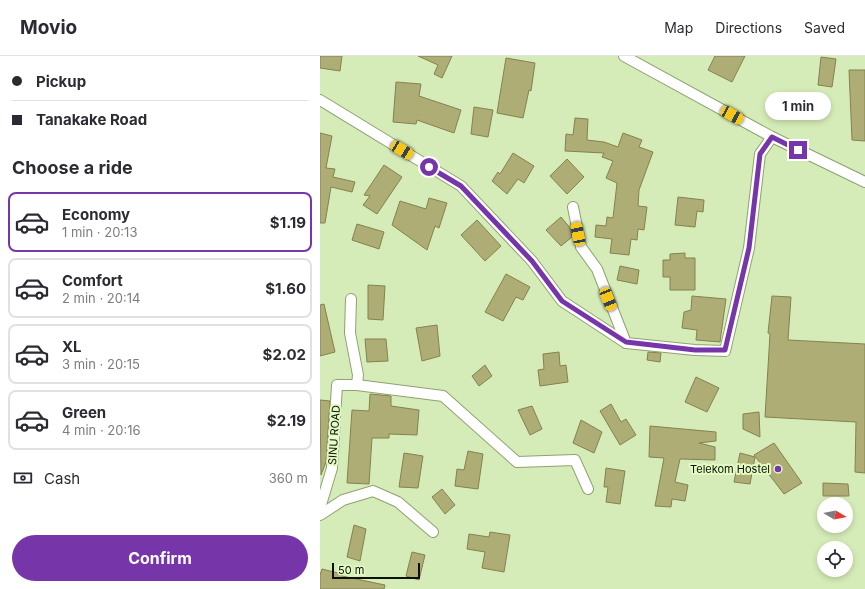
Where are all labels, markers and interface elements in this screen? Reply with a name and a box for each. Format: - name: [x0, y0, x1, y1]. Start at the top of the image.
- text: Movio: [20, 16, 77, 39]
- text: Map: [664, 19, 693, 36]
- text: Directions: [715, 19, 782, 36]
- text: Saved: [804, 19, 845, 36]
- text: Pickup: [36, 72, 86, 91]
- callout: 1 min: [765, 92, 831, 120]
- text: 1 min: [782, 98, 814, 114]
- car: [719, 104, 745, 126]
- text: Tanakake Road: [36, 110, 147, 129]
- car: [389, 139, 415, 161]
- route end: [789, 141, 807, 159]
- text: Choose a ride: [12, 157, 133, 178]
- route start: [420, 158, 438, 176]
- icon: car: [14, 204, 50, 240]
- text: Economy: [62, 205, 130, 224]
- text: $1.19: [270, 213, 306, 232]
- car: [570, 221, 586, 247]
- text: 1 min · 20:13: [62, 224, 137, 240]
- icon: car: [14, 270, 50, 306]
- text: Comfort: [62, 271, 123, 290]
- text: $1.60: [265, 279, 306, 298]
- car: [598, 286, 618, 312]
- text: 2 min · 20:14: [62, 290, 140, 306]
- icon: car: [14, 336, 50, 372]
- text: XL: [62, 337, 82, 356]
- text: $2.02: [263, 345, 306, 364]
- text: 3 min · 20:15: [62, 356, 140, 372]
- icon: car: [14, 402, 50, 438]
- text: Green: [62, 403, 106, 422]
- street label: SINU ROAD: [325, 404, 343, 466]
- text: $2.19: [267, 411, 306, 430]
- text: 4 min · 20:16: [62, 422, 141, 438]
- place label: Telekom Hostel: [690, 462, 770, 476]
- marker: Telekom Hostel: [773, 464, 783, 474]
- icon: cash: [12, 467, 34, 489]
- text: Cash: [44, 469, 80, 488]
- text: 360 m: [269, 470, 308, 486]
- north arrow: [817, 497, 853, 533]
- map controls: [817, 497, 853, 577]
- button: Confirm: [12, 535, 308, 581]
- button: locate: [817, 541, 853, 577]
- scale bar: [332, 561, 420, 580]
- text: 50 m: [338, 563, 364, 577]

